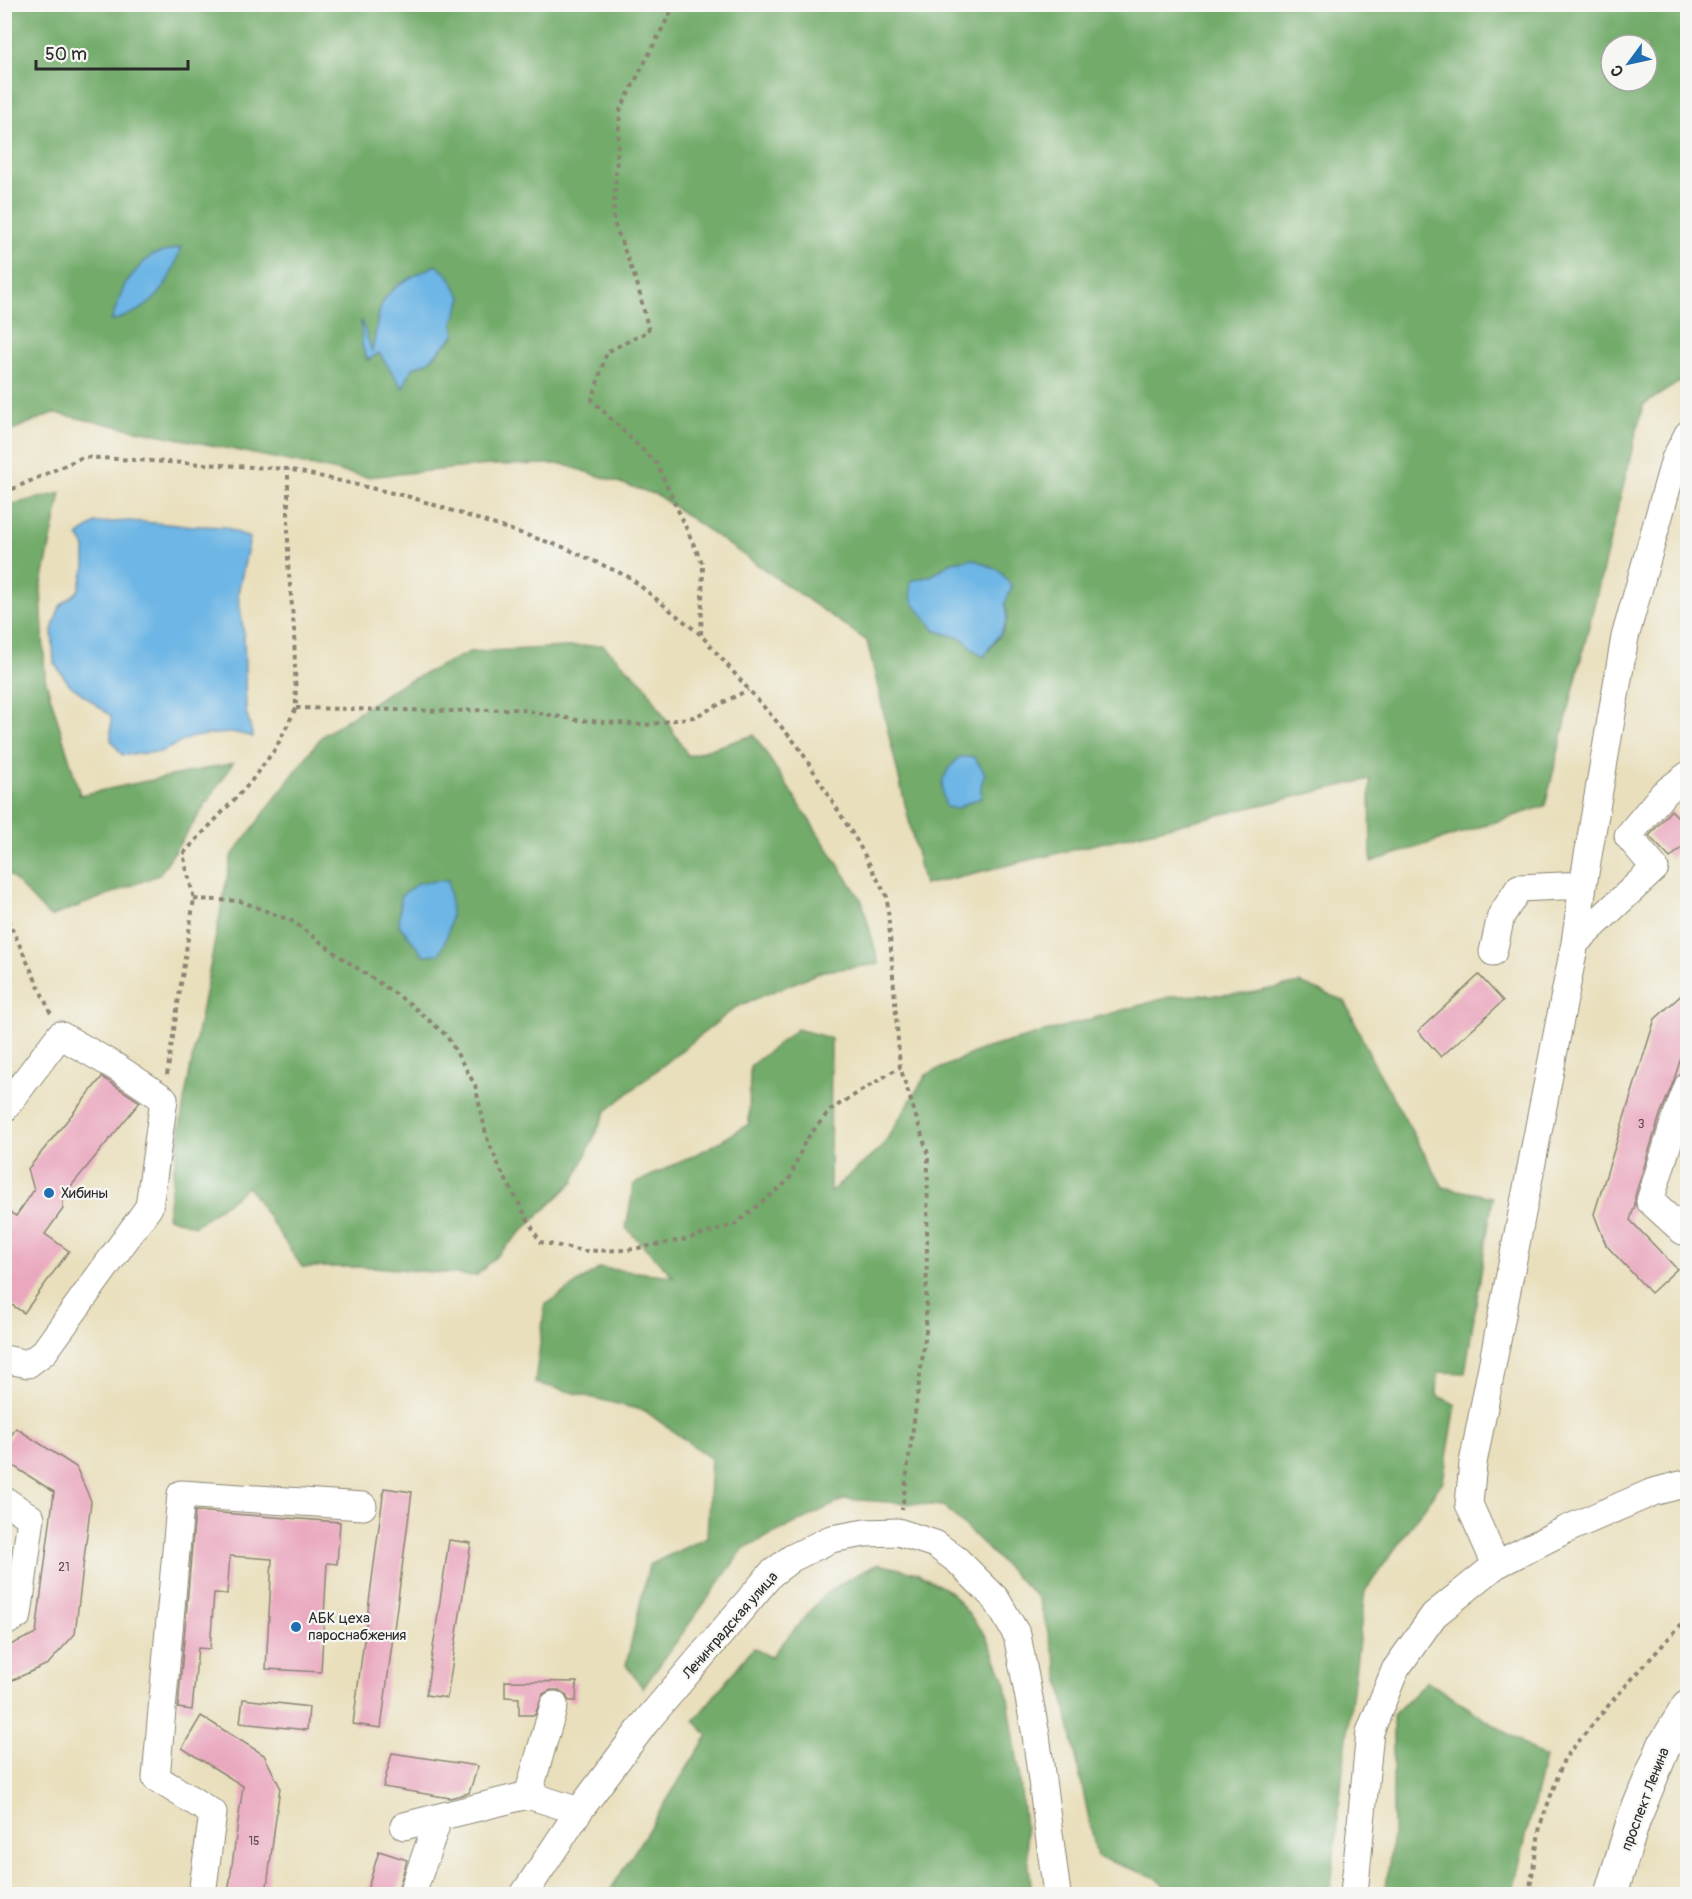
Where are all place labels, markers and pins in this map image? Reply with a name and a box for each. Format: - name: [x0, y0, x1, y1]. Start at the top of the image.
- place label: Хибины: [61, 1184, 108, 1203]
- marker: Хибины: [42, 1186, 56, 1200]
- place label: АБК цеха пароснабжения: [308, 1609, 406, 1645]
- marker: АБК цеха пароснабжения: [289, 1620, 303, 1634]

